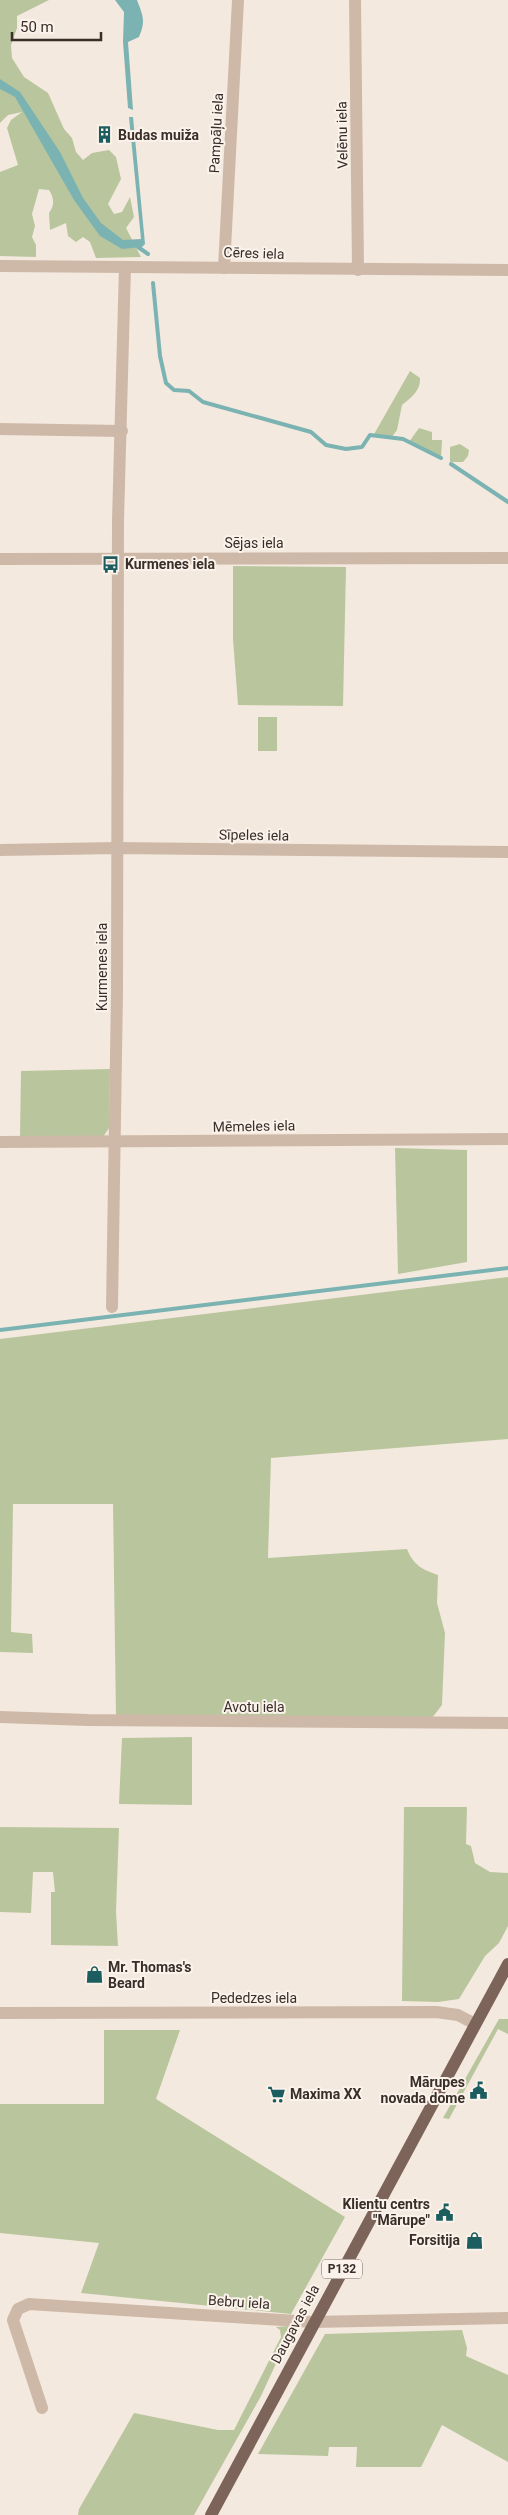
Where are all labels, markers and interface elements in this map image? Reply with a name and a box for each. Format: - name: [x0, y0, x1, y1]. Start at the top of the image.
- scale bar: [12, 10, 101, 42]
- text: 50 m: [20, 18, 54, 36]
- street label: Pampāļu iela: [206, 92, 227, 174]
- street label: Velēnu iela: [333, 101, 351, 169]
- building icon: Budas muiža: [94, 125, 114, 145]
- place label: Budas muiža: [118, 127, 200, 143]
- street label: Cēres iela: [223, 244, 285, 262]
- street label: Sējas iela: [224, 535, 284, 551]
- bus stop icon: Kurmenes iela: [101, 554, 121, 574]
- place label: Kurmenes iela: [125, 556, 215, 572]
- street label: Sīpeles iela: [219, 826, 289, 844]
- street label: Kurmenes iela: [94, 923, 110, 1011]
- street label: Mēmeles iela: [212, 1117, 296, 1135]
- street label: Avotu iela: [223, 1699, 285, 1715]
- place label: Mr. Thomas's Beard: [108, 1959, 192, 1991]
- shop icon: Mr. Thomas's Beard: [84, 1965, 104, 1985]
- street label: Pededzes iela: [211, 1990, 297, 2006]
- place label: Mārupes novada dome: [381, 2074, 465, 2106]
- public building icon: Mārupes novada dome: [469, 2080, 489, 2100]
- supermarket icon: Maxima XX: [266, 2084, 286, 2104]
- place label: Maxima XX: [290, 2086, 362, 2102]
- place label: Klientu centrs "Mārupe": [342, 2196, 431, 2228]
- public building icon: Klientu centrs "Mārupe": [434, 2202, 454, 2222]
- shop icon: Forsitija: [464, 2230, 484, 2250]
- place label: Forsitija: [409, 2232, 461, 2248]
- road number: P132: [322, 2260, 362, 2278]
- street label: Daugavas iela: [268, 2282, 322, 2366]
- street label: Bebru iela: [208, 2292, 270, 2312]

